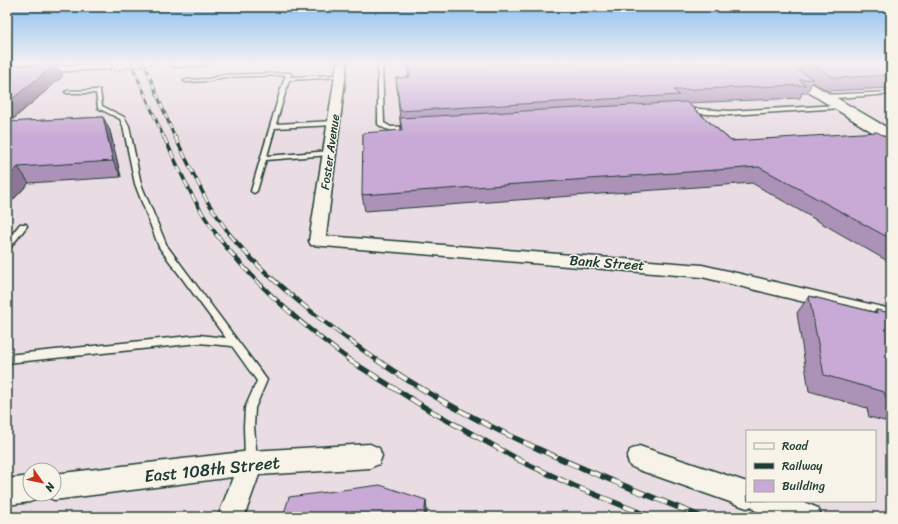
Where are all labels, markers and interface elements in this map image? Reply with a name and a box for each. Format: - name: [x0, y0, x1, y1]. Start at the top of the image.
- street label: Foster Avenue: [314, 113, 346, 191]
- street label: Bank Street: [569, 248, 645, 278]
- legend: [746, 430, 876, 502]
- text: Road: [782, 435, 809, 457]
- street label: East 108th Street: [143, 447, 282, 491]
- text: Railway: [782, 455, 823, 477]
- north arrow: [22, 462, 62, 502]
- text: Building: [782, 475, 825, 497]
- text: N: [40, 478, 61, 496]

